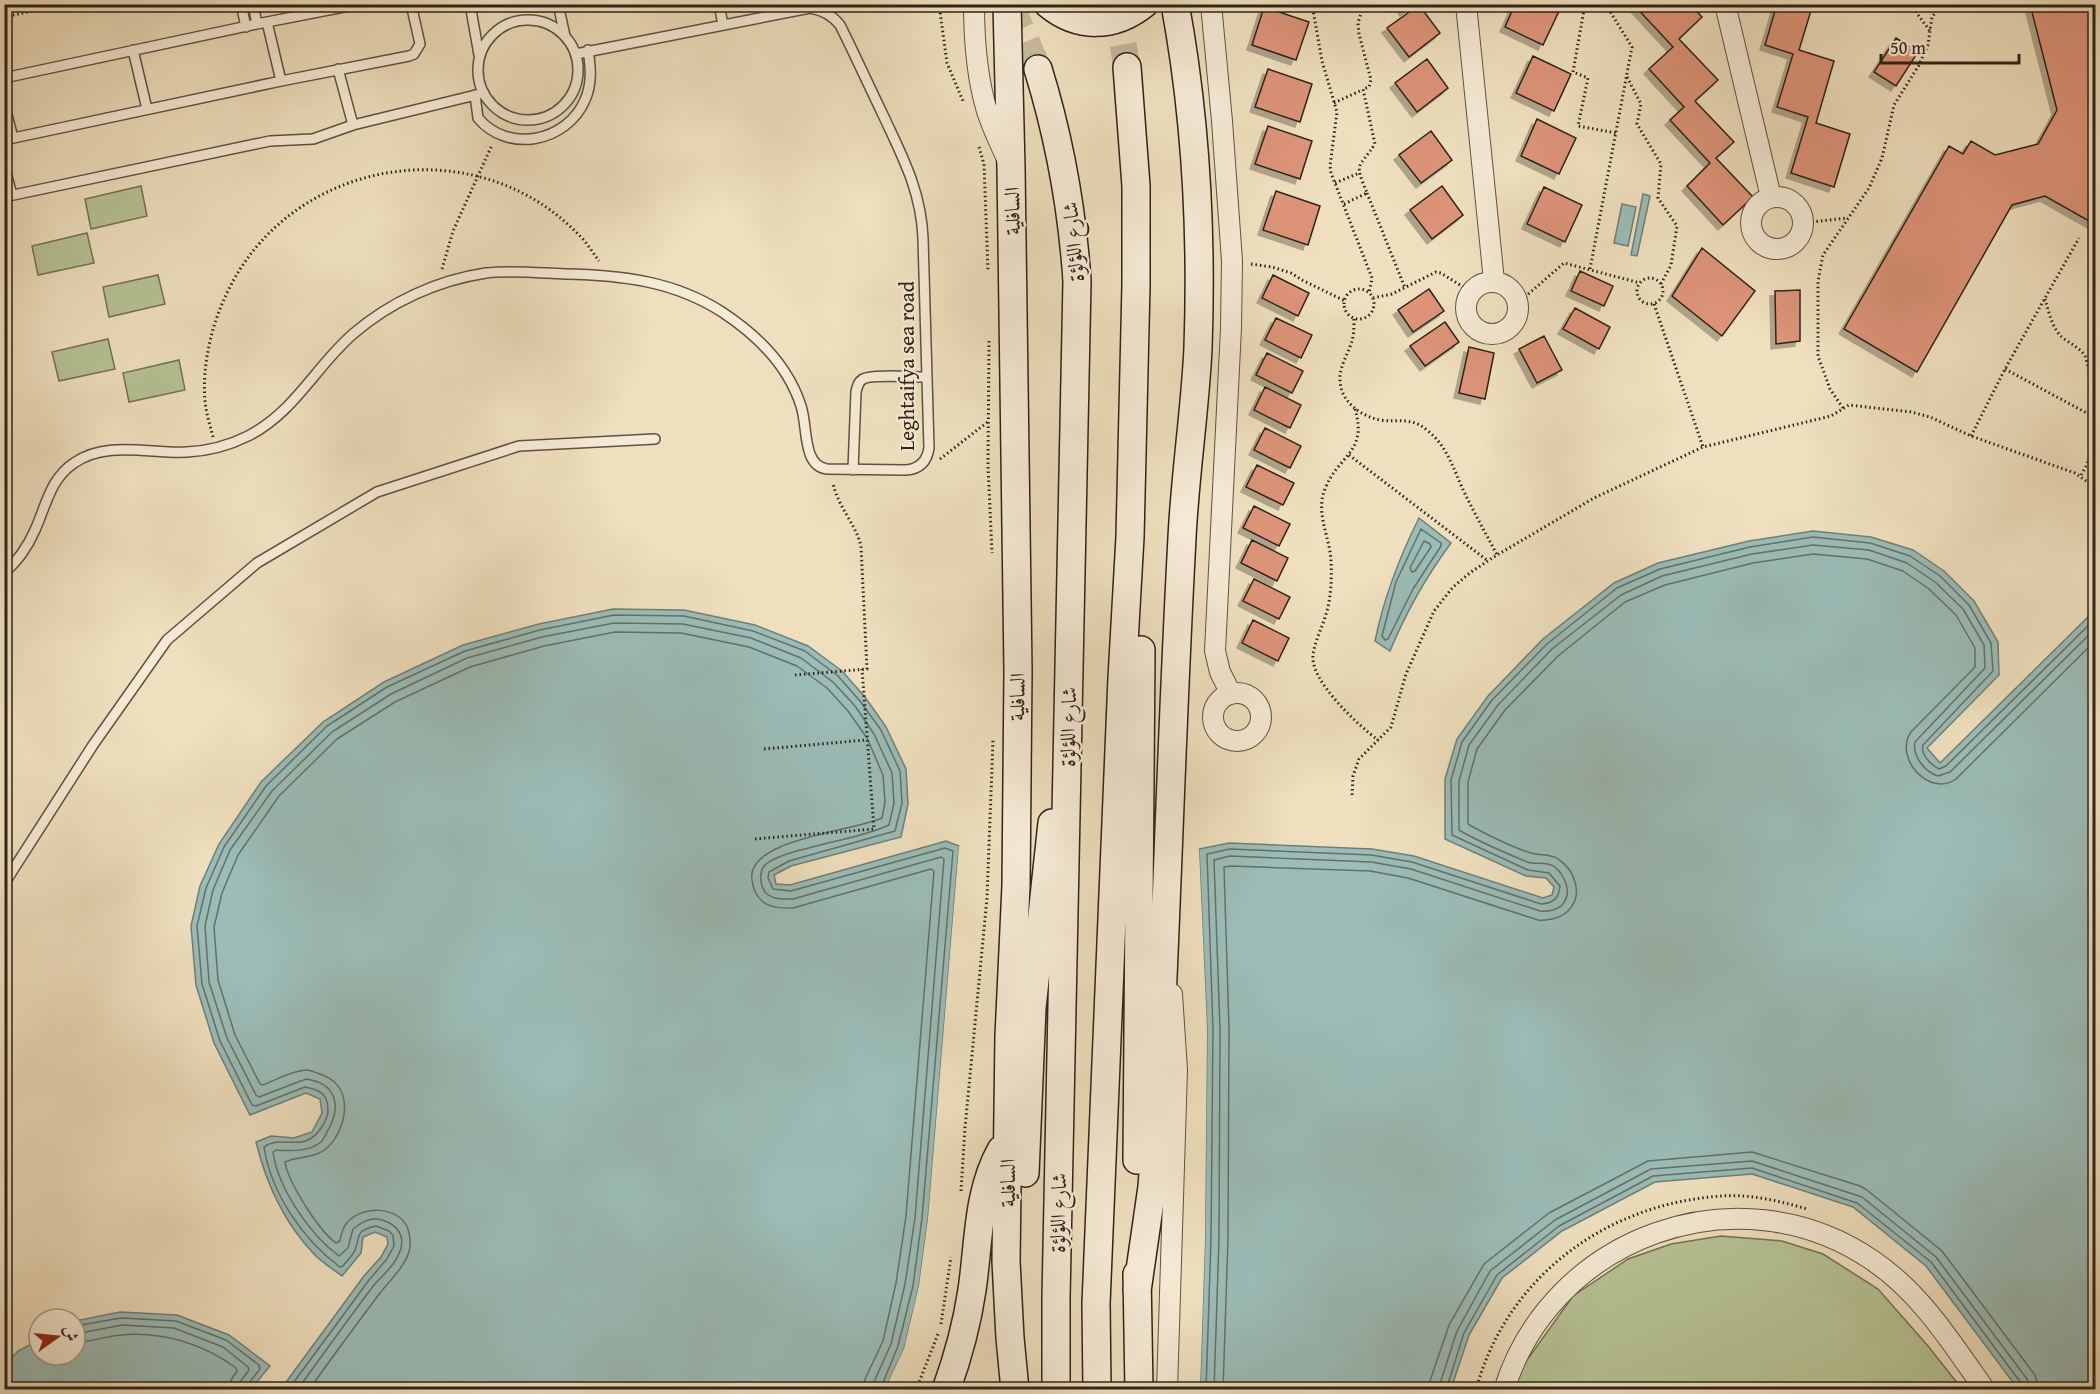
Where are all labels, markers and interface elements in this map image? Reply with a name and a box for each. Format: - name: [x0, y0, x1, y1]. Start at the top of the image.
- scale bar: [1881, 27, 2019, 65]
- text: 50 m: [1890, 34, 1926, 61]
- street label: السافلية: [996, 187, 1028, 235]
- street label: شارع اللؤلؤة: [1054, 201, 1095, 283]
- street label: Leghtaifya sea road: [891, 280, 922, 451]
- street label: السافلية: [1001, 673, 1033, 721]
- street label: شارع اللؤلؤة: [1052, 687, 1087, 767]
- street label: السافلية: [992, 1159, 1023, 1207]
- street label: شارع اللؤلؤة: [1042, 1173, 1077, 1253]
- north arrow: [27, 1307, 87, 1367]
- text: ش: [58, 1322, 85, 1344]

